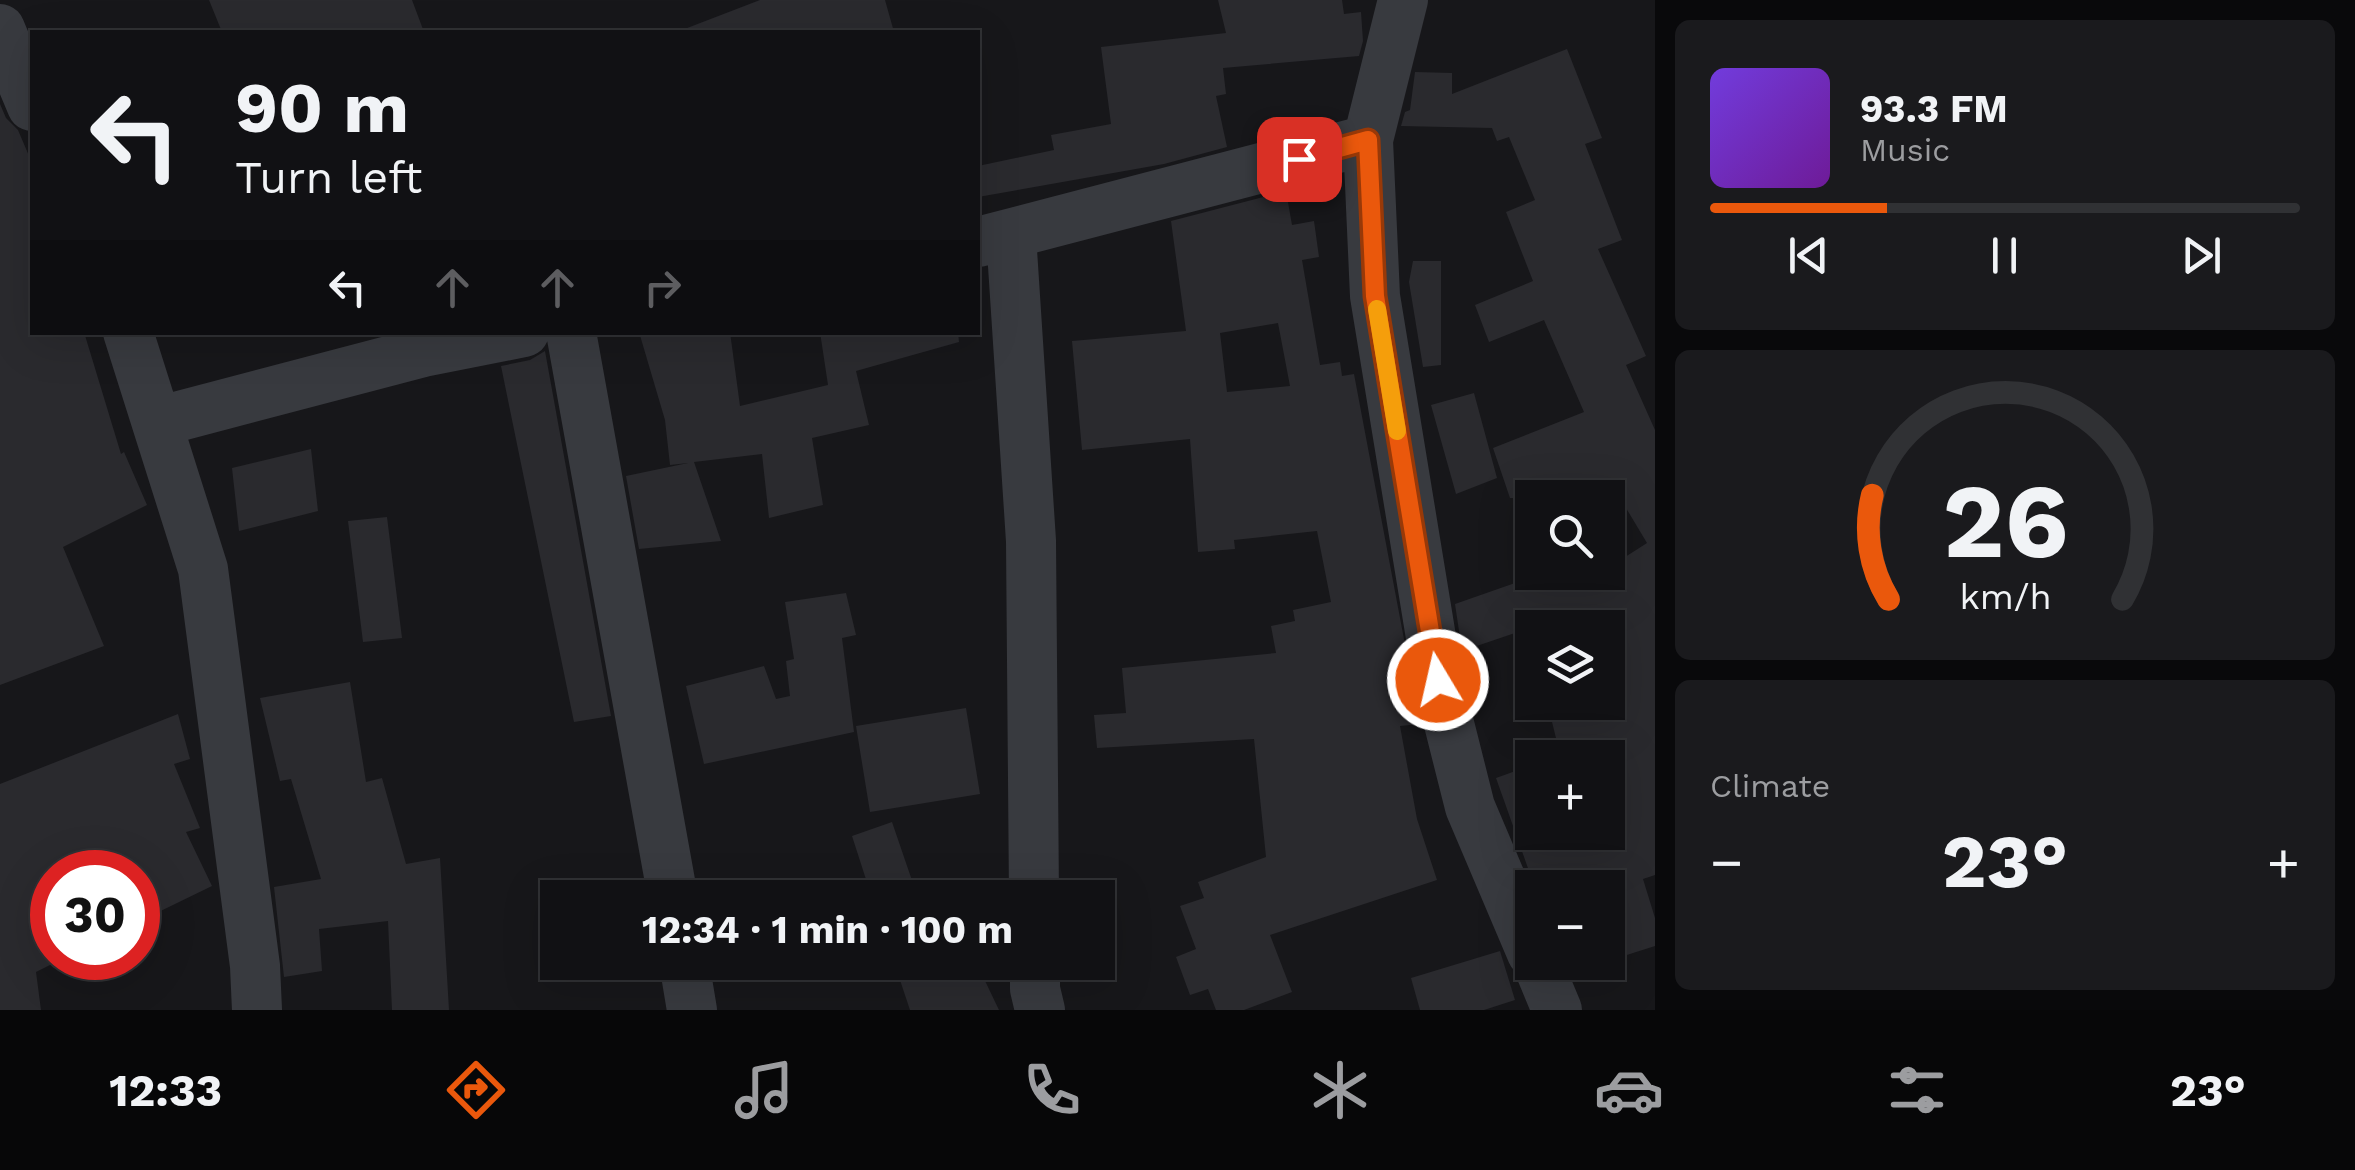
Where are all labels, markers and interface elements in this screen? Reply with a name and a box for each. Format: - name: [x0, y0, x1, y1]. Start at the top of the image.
- text: 90 m: [235, 67, 409, 149]
- icon: left: [70, 70, 200, 200]
- text: 93.3 FM: [1860, 87, 2008, 131]
- pin: [1257, 117, 1342, 202]
- text: Music: [1860, 131, 1950, 169]
- icon: arrive: [1272, 132, 1327, 187]
- text: Turn left: [235, 151, 422, 204]
- icon: previous: [1781, 228, 1836, 283]
- icon: pause: [1977, 228, 2032, 283]
- icon: next: [2174, 228, 2229, 283]
- icon: left: [320, 260, 375, 315]
- icon: ahead: [425, 260, 480, 315]
- icon: ahead: [530, 260, 585, 315]
- icon: right: [635, 260, 690, 315]
- text: 26: [1942, 460, 2068, 582]
- map controls: [1515, 480, 1625, 980]
- button: search: [1515, 480, 1625, 590]
- text: km/h: [1959, 576, 2051, 618]
- button: layers: [1515, 610, 1625, 720]
- position arrow: [1386, 628, 1490, 732]
- button: +: [1515, 740, 1625, 850]
- text: Climate: [1710, 767, 1830, 805]
- text: 23°: [1942, 817, 2068, 905]
- text: −: [1710, 830, 1743, 894]
- text: +: [2267, 830, 2300, 894]
- speed limit sign: 30: [30, 850, 160, 980]
- button: −: [1515, 870, 1625, 980]
- text: 12:34 · 1 min · 100 m: [642, 908, 1013, 952]
- icon: directions: [441, 1055, 511, 1125]
- icon: music: [729, 1055, 799, 1125]
- icon: phone: [1017, 1055, 1087, 1125]
- icon: climate: [1305, 1055, 1375, 1125]
- icon: car: [1594, 1055, 1664, 1125]
- icon: filters: [1882, 1055, 1952, 1125]
- text: 12:33: [109, 1064, 222, 1117]
- text: 23°: [2170, 1064, 2246, 1117]

